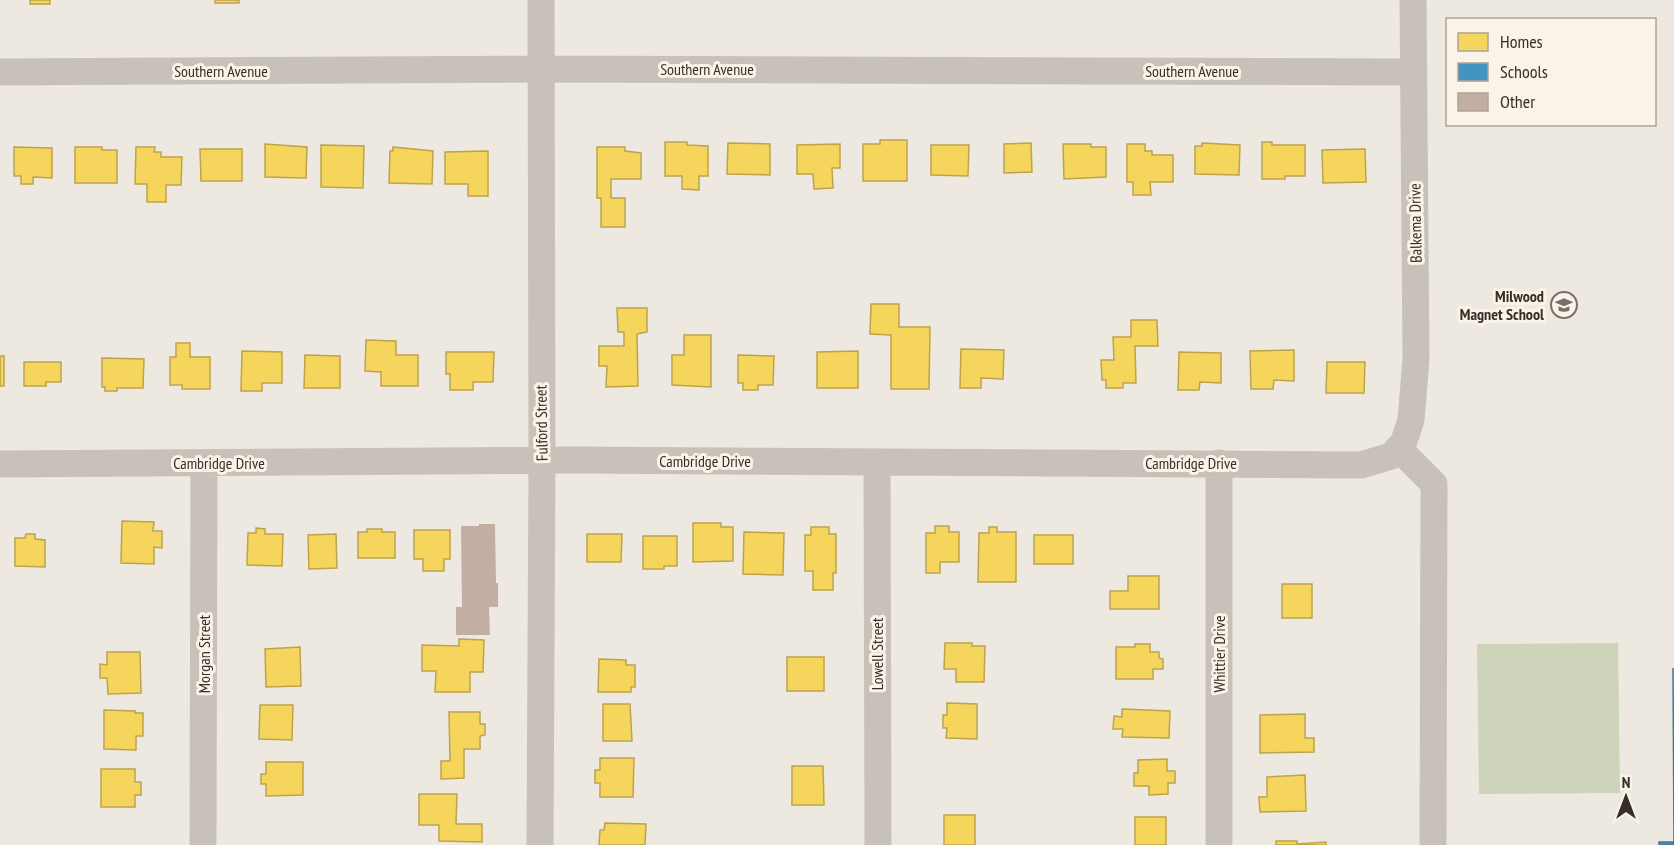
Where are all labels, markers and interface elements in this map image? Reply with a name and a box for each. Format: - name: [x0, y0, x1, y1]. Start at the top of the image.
- legend: [1446, 18, 1656, 126]
- text: Homes: [1500, 30, 1543, 53]
- street label: Southern Avenue: [660, 59, 754, 79]
- text: Schools: [1500, 60, 1548, 83]
- street label: Southern Avenue: [174, 61, 268, 81]
- street label: Southern Avenue: [1145, 61, 1239, 81]
- text: Other: [1500, 90, 1535, 113]
- street label: Balkema Drive: [1404, 183, 1426, 263]
- place label: Milwood Magnet School: [1460, 286, 1544, 324]
- school or university icon: Milwood Magnet School: [1549, 290, 1579, 320]
- street label: Fulford Street: [530, 384, 552, 461]
- street label: Cambridge Drive: [659, 451, 751, 471]
- street label: Cambridge Drive: [173, 453, 265, 473]
- street label: Cambridge Drive: [1145, 453, 1237, 473]
- street label: Morgan Street: [194, 614, 214, 693]
- street label: Whittier Drive: [1209, 616, 1229, 693]
- street label: Lowell Street: [867, 617, 887, 690]
- north arrow: [1596, 767, 1656, 827]
- text: N: [1622, 772, 1630, 792]

